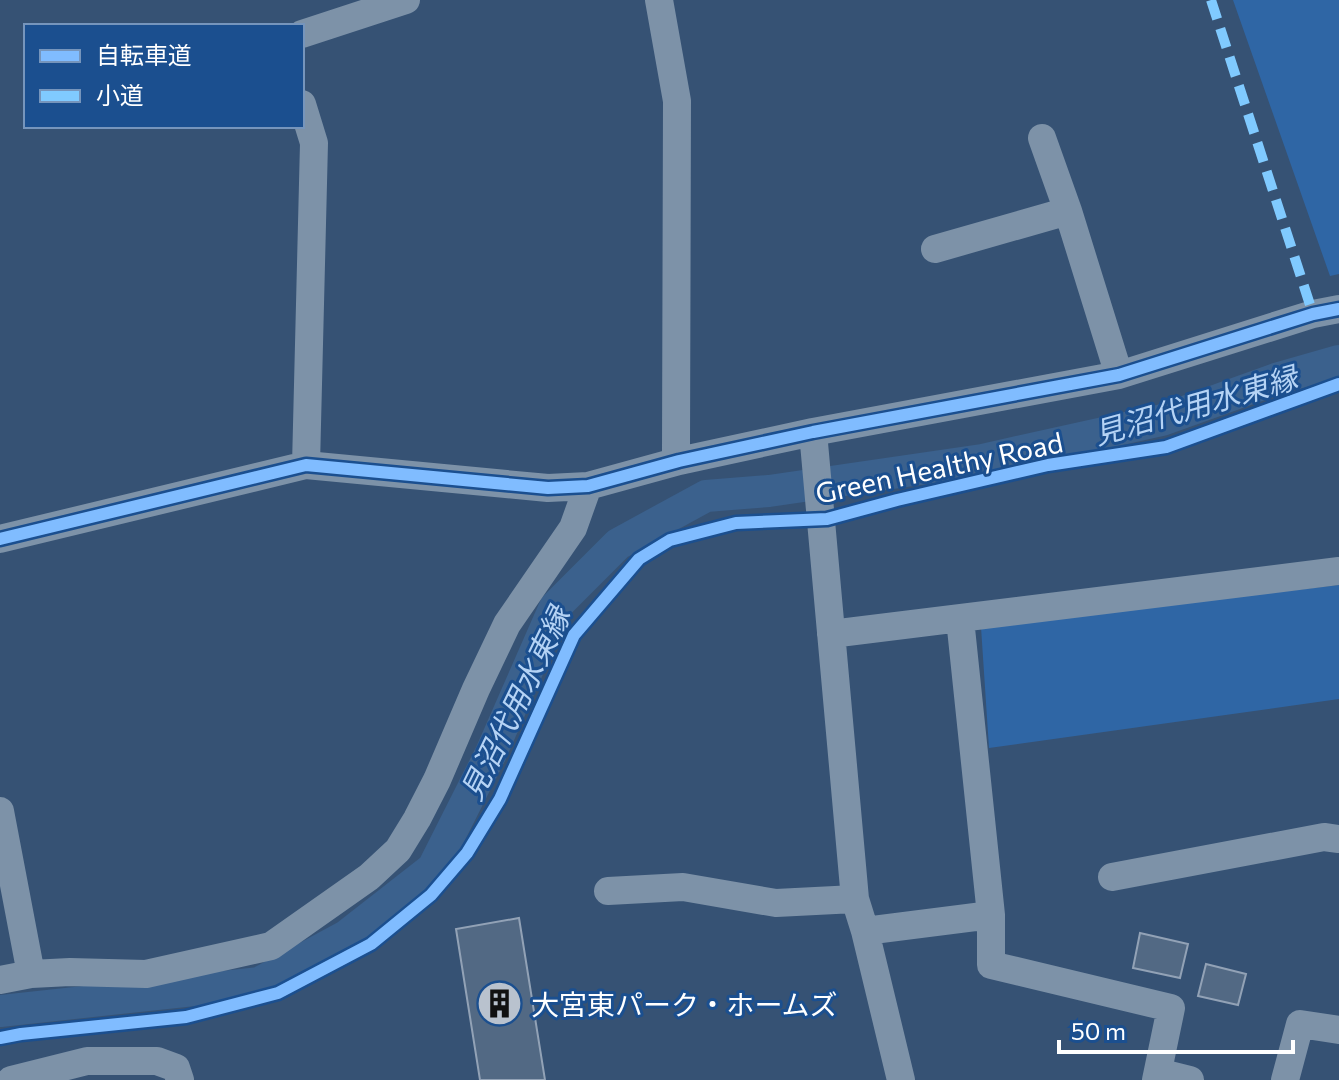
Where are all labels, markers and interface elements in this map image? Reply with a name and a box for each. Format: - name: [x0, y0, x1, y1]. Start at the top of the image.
- legend: [24, 24, 304, 128]
- text: 自転車道: [96, 40, 192, 69]
- text: 小道: [96, 80, 144, 109]
- water label: 見沼代用水東縁: [1089, 356, 1304, 451]
- street label: Green Healthy Road: [812, 424, 1066, 510]
- water label: 見沼代用水東縁: [451, 598, 578, 805]
- building icon: 大宮東パーク・ホームズ: [476, 980, 524, 1028]
- place label: 大宮東パーク・ホームズ: [531, 987, 838, 1021]
- scale bar: [1059, 1004, 1293, 1054]
- text: 50 m: [1071, 1016, 1126, 1045]

